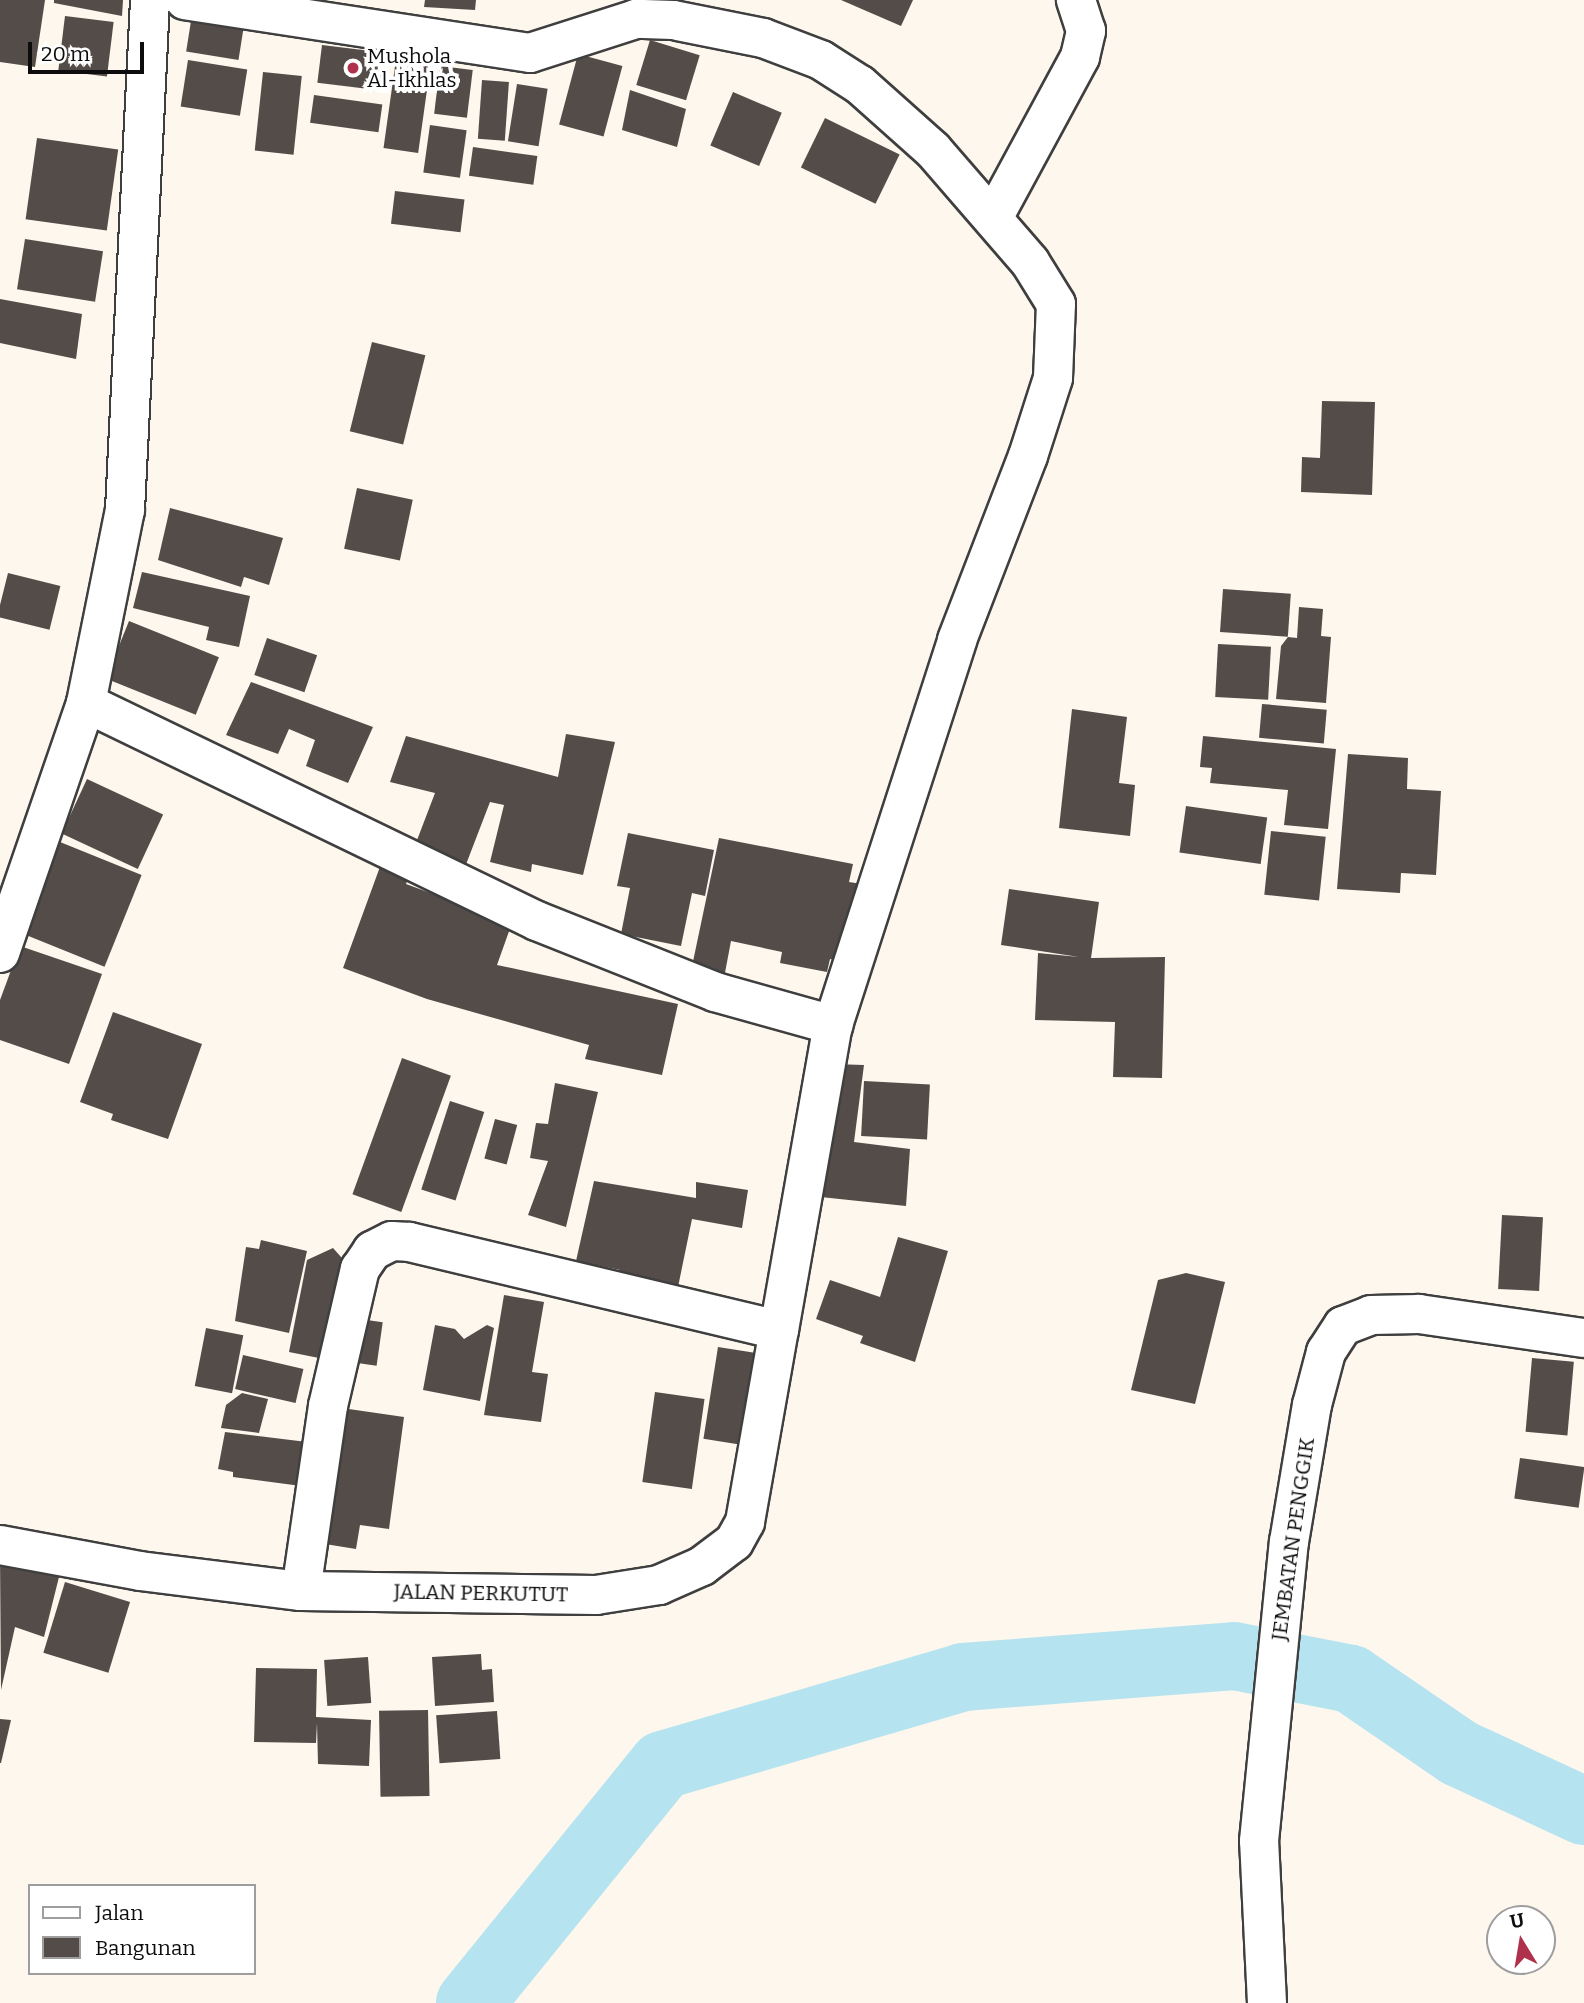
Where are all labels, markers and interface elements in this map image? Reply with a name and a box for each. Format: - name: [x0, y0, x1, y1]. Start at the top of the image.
- scale bar: [32, 28, 147, 72]
- text: 20 m: [41, 41, 90, 67]
- place label: Mushola Al-Ikhlas: [367, 43, 457, 93]
- marker: Mushola Al-Ikhlas: [345, 60, 361, 76]
- street label: JEMBATAN PENGGIK: [1266, 1436, 1320, 1642]
- street label: JALAN PERKUTUT: [393, 1579, 569, 1607]
- legend: [28, 1884, 256, 1975]
- text: Jalan: [95, 1900, 144, 1926]
- north arrow: [1486, 1905, 1556, 1975]
- text: U: [1508, 1908, 1526, 1933]
- text: Bangunan: [95, 1935, 196, 1961]

